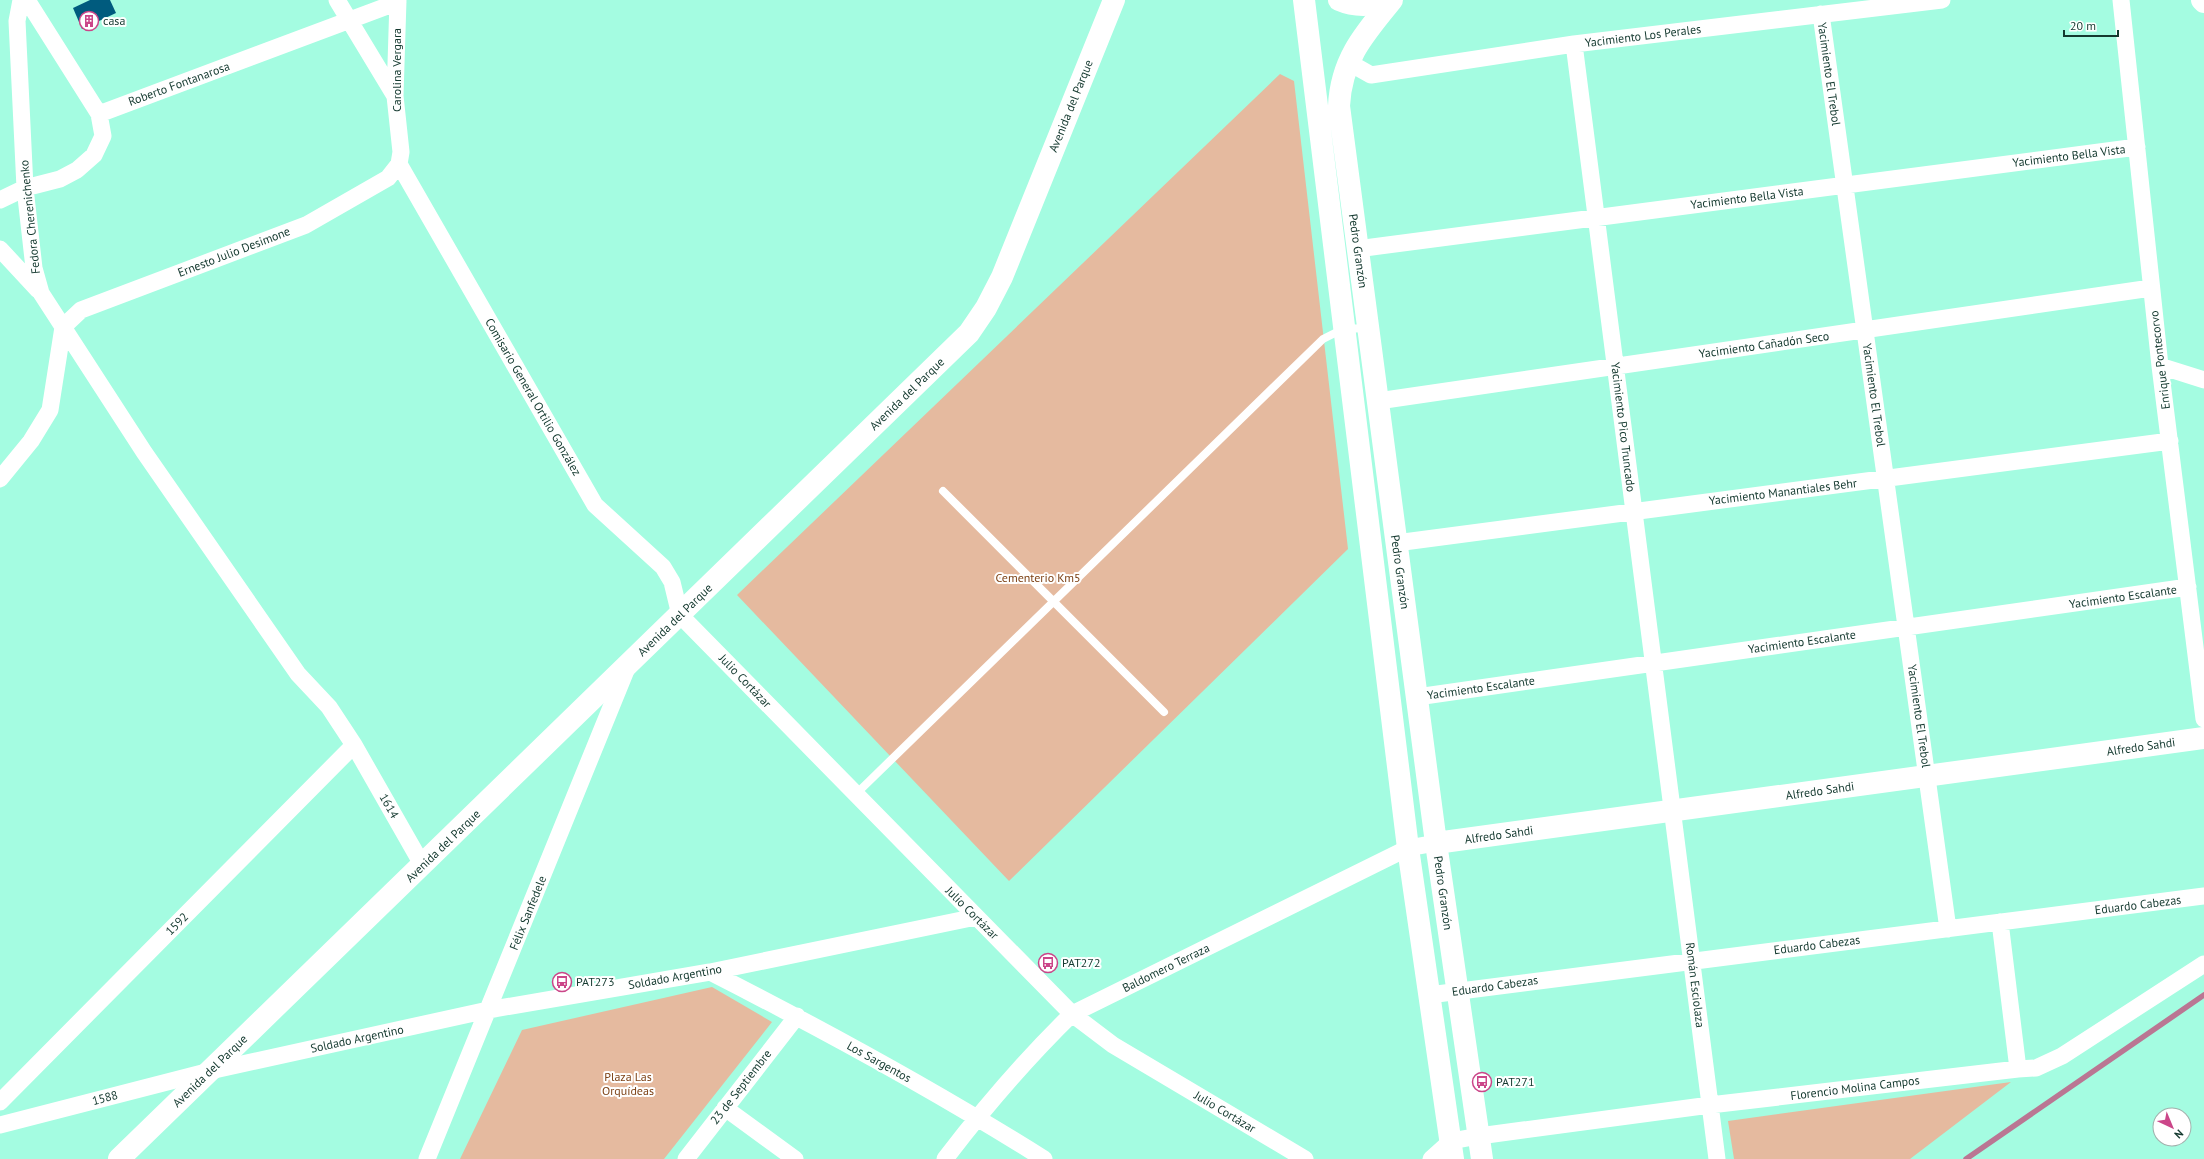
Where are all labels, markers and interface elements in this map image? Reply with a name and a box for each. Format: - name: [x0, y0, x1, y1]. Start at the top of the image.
- building icon: casa: [78, 10, 100, 32]
- scale bar: [2064, 12, 2118, 38]
- place label: casa: [103, 13, 125, 28]
- text: 20 m: [2070, 18, 2096, 33]
- street label: Yacimiento Los Perales: [1584, 21, 1702, 50]
- street label: Yacimiento El Trebol: [1815, 21, 1844, 127]
- street label: Carolina Vergara: [389, 28, 404, 112]
- street label: Avenida del Parque: [1045, 57, 1096, 154]
- street label: Roberto Fontanarosa: [126, 58, 232, 109]
- street label: Yacimiento Bella Vista: [2012, 141, 2126, 170]
- street label: Fedora Cherenichenko: [16, 159, 43, 275]
- street label: Yacimiento Bella Vista: [1690, 183, 1804, 212]
- street label: Pedro Granzón: [1346, 213, 1371, 289]
- street label: Ernesto Julio Desimone: [176, 223, 292, 280]
- street label: Enrique Pontecorvo: [2146, 310, 2173, 410]
- street label: Comisario General Ortilio González: [482, 315, 585, 478]
- street label: Yacimiento Cañadón Seco: [1698, 328, 1830, 361]
- street label: Yacimiento El Trebol: [1860, 342, 1889, 448]
- street label: Avenida del Parque: [866, 354, 947, 433]
- street label: Yacimiento Pico Truncado: [1608, 361, 1639, 493]
- street label: Yacimiento Manantiales Behr: [1708, 475, 1858, 508]
- street label: Pedro Granzón: [1388, 534, 1413, 610]
- park label: Cementerio Km5: [995, 570, 1081, 585]
- street label: Avenida del Parque: [634, 580, 715, 659]
- street label: Yacimiento Escalante: [2068, 582, 2178, 611]
- street label: Yacimiento Escalante: [1747, 627, 1857, 656]
- street label: Julio Cortázar: [715, 650, 775, 711]
- street label: Yacimiento El Trebol: [1905, 663, 1934, 769]
- street label: Yacimiento Escalante: [1426, 673, 1536, 702]
- street label: Alfredo Sahdi: [2106, 734, 2176, 759]
- street label: Alfredo Sahdi: [1785, 778, 1855, 803]
- street label: 1614: [376, 791, 403, 821]
- street label: Avenida del Parque: [402, 806, 483, 885]
- street label: Alfredo Sahdi: [1464, 822, 1534, 847]
- street label: Pedro Granzón: [1431, 855, 1456, 931]
- street label: Félix Sanfedele: [506, 873, 549, 952]
- street label: Julio Cortázar: [942, 882, 1002, 942]
- street label: Eduardo Cabezas: [2094, 892, 2182, 917]
- street label: 1592: [162, 909, 191, 938]
- street label: Eduardo Cabezas: [1773, 932, 1861, 957]
- street label: Baldomero Terraza: [1120, 940, 1212, 995]
- street label: Román Esciolaza: [1683, 941, 1708, 1028]
- bus stop icon: PAT272: [1037, 952, 1059, 974]
- place label: PAT272: [1062, 955, 1100, 970]
- street label: Soldado Argentino: [627, 961, 723, 992]
- bus stop icon: PAT273: [551, 971, 573, 993]
- street label: Eduardo Cabezas: [1451, 972, 1539, 999]
- place label: PAT273: [576, 974, 614, 989]
- street label: Soldado Argentino: [309, 1021, 405, 1056]
- street label: Avenida del Parque: [169, 1031, 250, 1110]
- street label: Los Sargentos: [845, 1038, 914, 1085]
- street label: 23 de Septiembre: [707, 1046, 774, 1127]
- park label: Plaza Las Orquídeas: [602, 1069, 654, 1098]
- bus stop icon: PAT271: [1471, 1071, 1493, 1093]
- street label: Florencio Molina Campos: [1790, 1072, 1920, 1103]
- place label: PAT271: [1496, 1074, 1534, 1089]
- street label: 1588: [90, 1087, 119, 1108]
- street label: Julio Cortázar: [1191, 1087, 1259, 1136]
- north arrow: [2152, 1107, 2192, 1147]
- text: N: [2171, 1127, 2186, 1142]

